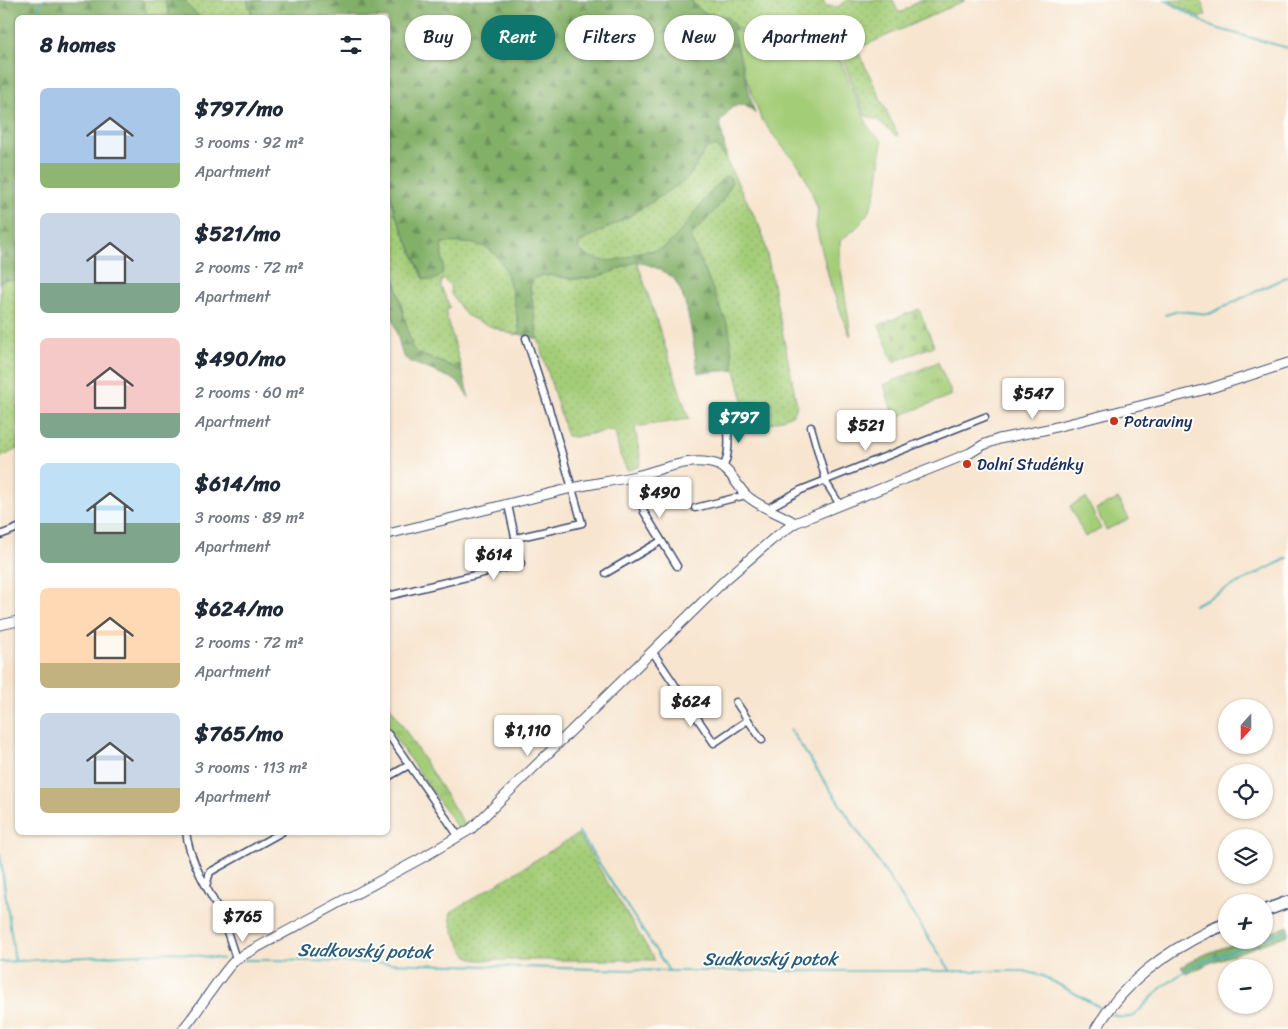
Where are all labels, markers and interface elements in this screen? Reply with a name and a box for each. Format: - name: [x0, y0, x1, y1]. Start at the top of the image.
- chip: Buy: [405, 15, 471, 60]
- chip: Rent: [481, 15, 555, 60]
- chip: Filters: [565, 15, 654, 60]
- chip: New: [664, 15, 734, 60]
- chip: Apartment: [744, 15, 865, 60]
- text: 8 homes: [40, 26, 115, 64]
- icon: filters: [337, 31, 365, 59]
- text: $797/mo: [195, 90, 283, 128]
- icon: home: [80, 108, 140, 168]
- text: 3 rooms · 92 m²: [195, 128, 304, 157]
- text: Apartment: [195, 157, 271, 186]
- text: $521/mo: [195, 215, 280, 253]
- icon: home: [80, 233, 140, 293]
- text: 2 rooms · 72 m²: [195, 253, 304, 282]
- text: Apartment: [195, 282, 271, 311]
- text: $490/mo: [195, 340, 286, 378]
- icon: home: [80, 358, 140, 418]
- text: 2 rooms · 60 m²: [195, 378, 305, 407]
- pin: $547: [1003, 378, 1063, 420]
- text: $547: [1013, 379, 1053, 408]
- pin: $797: [709, 402, 769, 444]
- text: $797: [720, 403, 758, 432]
- text: Apartment: [195, 407, 271, 436]
- place label: Potraviny: [1124, 407, 1193, 436]
- pin: $521: [836, 410, 896, 452]
- text: $521: [848, 411, 884, 440]
- marker: Potraviny: [1108, 415, 1120, 427]
- place label: Dolní Studénky: [977, 450, 1084, 479]
- marker: Dolní Studénky: [961, 458, 973, 470]
- text: $614/mo: [195, 465, 280, 503]
- pin: $490: [630, 476, 690, 519]
- text: $490: [640, 478, 680, 507]
- icon: home: [80, 483, 140, 543]
- text: 3 rooms · 89 m²: [195, 503, 304, 532]
- text: Apartment: [195, 532, 271, 561]
- pin: $614: [464, 538, 524, 581]
- text: $614: [476, 540, 512, 569]
- text: $624/mo: [195, 590, 284, 628]
- icon: home: [80, 608, 140, 668]
- text: 2 rooms · 72 m²: [195, 628, 304, 657]
- text: Apartment: [195, 657, 271, 686]
- pin: $624: [661, 686, 721, 728]
- text: $624: [671, 687, 711, 716]
- north arrow: [1218, 699, 1272, 754]
- map controls: [1218, 699, 1273, 1014]
- pin: $1,110: [487, 714, 569, 757]
- text: $765/mo: [195, 715, 283, 753]
- text: $1,110: [505, 716, 551, 745]
- icon: home: [80, 733, 140, 793]
- text: 3 rooms · 113 m²: [195, 753, 307, 782]
- button: locate: [1218, 764, 1273, 819]
- text: Apartment: [195, 782, 271, 811]
- button: layers: [1218, 829, 1273, 884]
- button: +: [1218, 894, 1273, 949]
- pin: $765: [213, 900, 273, 943]
- text: $765: [224, 902, 262, 931]
- water label: Sudkovský potok: [297, 934, 435, 968]
- water label: Sudkovský potok: [703, 943, 840, 975]
- button: −: [1218, 959, 1273, 1014]

